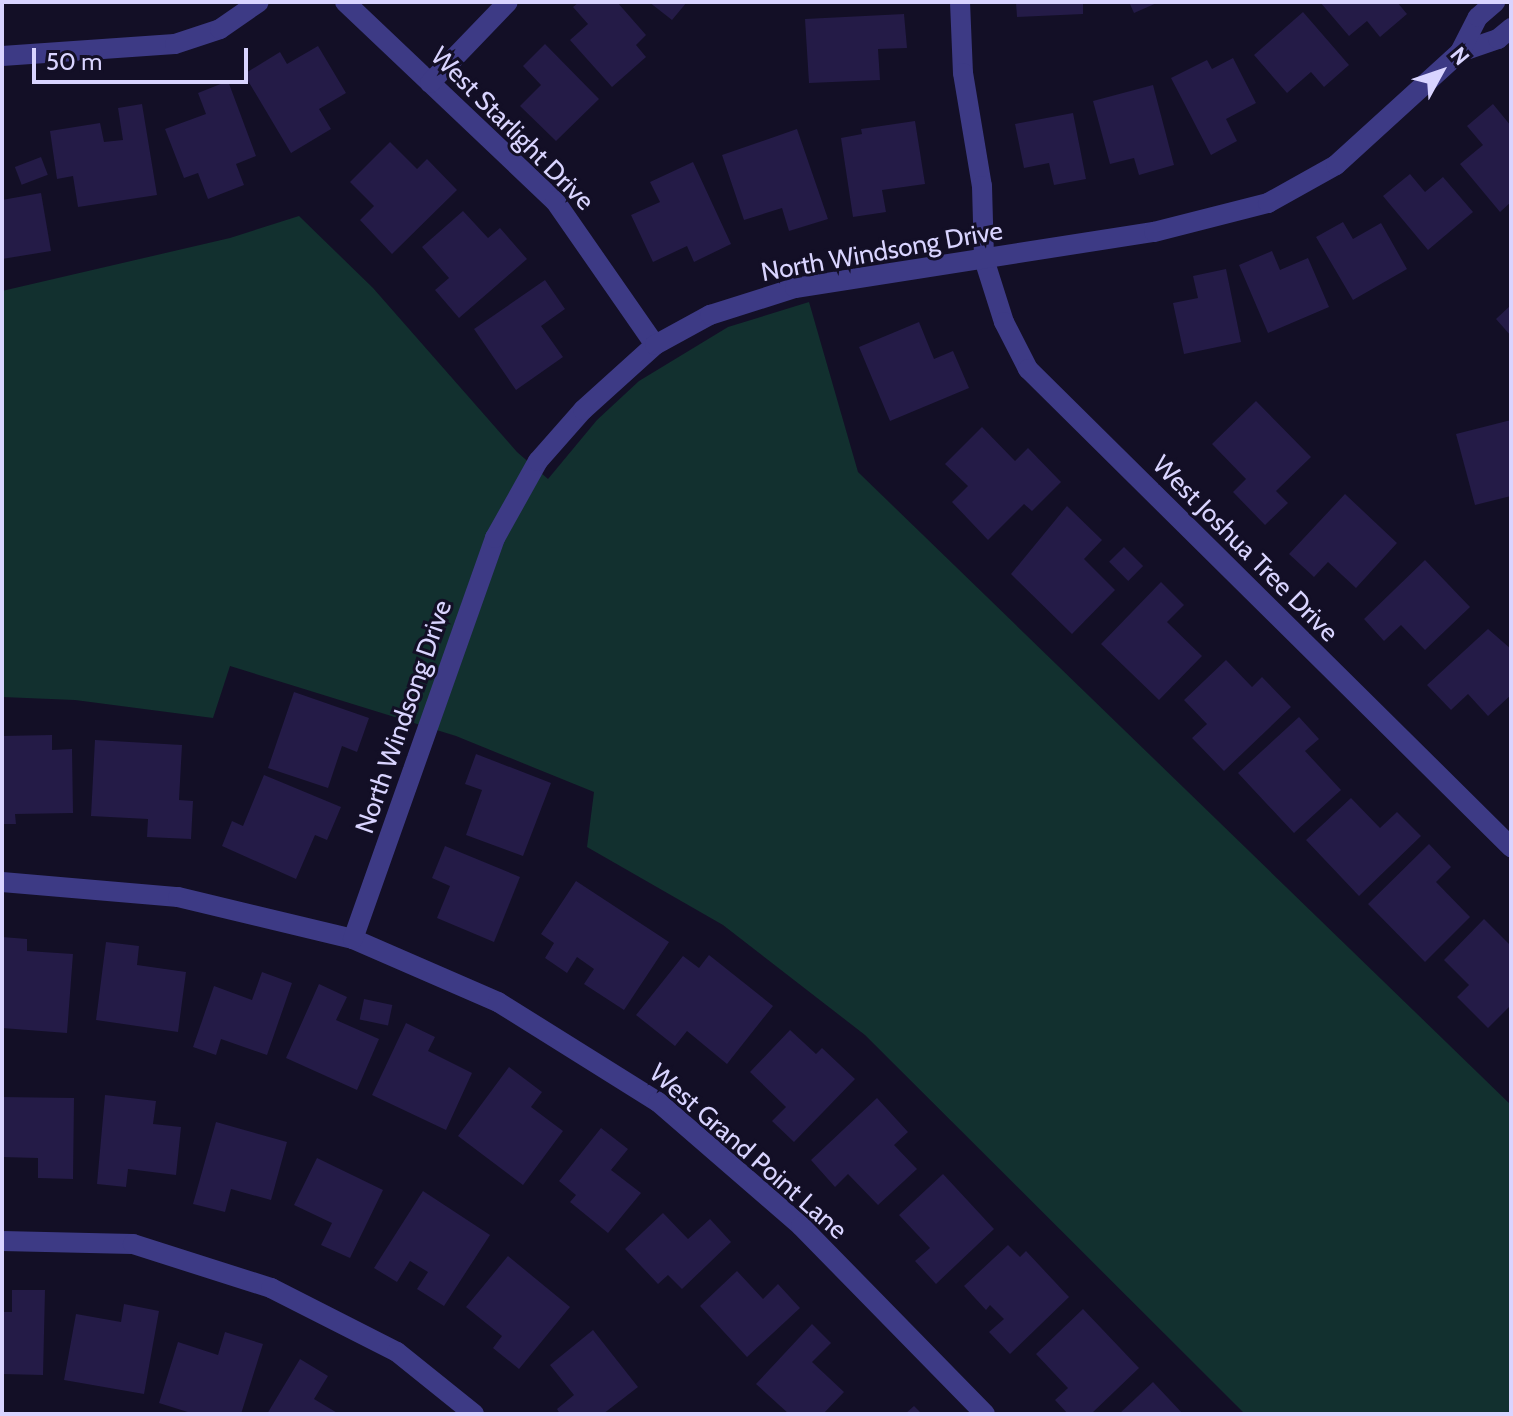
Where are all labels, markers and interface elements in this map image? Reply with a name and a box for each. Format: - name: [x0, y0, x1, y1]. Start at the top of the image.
- scale bar: [36, 32, 252, 82]
- north arrow: [1401, 32, 1481, 112]
- street label: West Starlight Drive: [424, 41, 600, 217]
- text: N: [1444, 42, 1475, 71]
- text: 50 m: [46, 47, 102, 76]
- street label: North Windsong Drive: [759, 215, 1005, 289]
- street label: West Joshua Tree Drive: [1146, 450, 1344, 648]
- street label: North Windsong Drive: [349, 596, 459, 838]
- street label: West Grand Point Lane: [643, 1058, 853, 1246]

